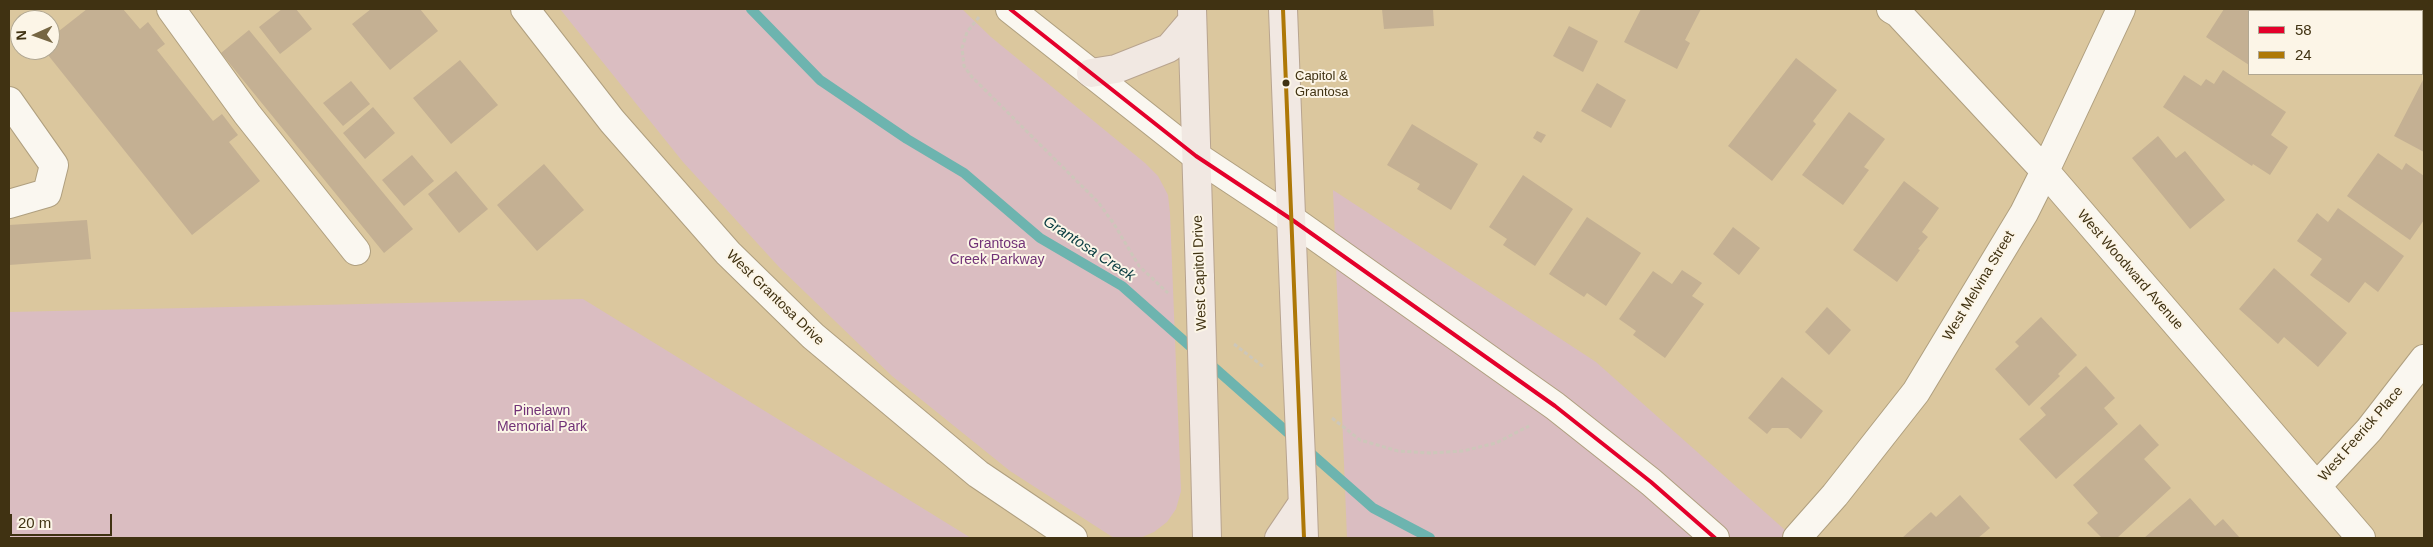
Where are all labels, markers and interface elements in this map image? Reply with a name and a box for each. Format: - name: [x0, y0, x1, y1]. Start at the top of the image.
- north arrow: [10, 10, 60, 60]
- legend: [2248, 10, 2423, 75]
- text: 58: [2295, 21, 2312, 38]
- text: N: [13, 30, 29, 41]
- text: 24: [2295, 46, 2312, 63]
- place label: Capitol & Grantosa: [1295, 68, 1348, 99]
- marker: Capitol & Grantosa: [1281, 78, 1291, 88]
- street label: West Woodward Avenue: [2073, 207, 2187, 333]
- water label: Grantosa Creek: [1040, 213, 1138, 285]
- street label: West Capitol Drive: [1190, 215, 1210, 331]
- street label: West Melvina Street: [1940, 228, 2018, 344]
- park label: Grantosa Creek Parkway: [950, 236, 1044, 268]
- street label: West Grantosa Drive: [723, 247, 827, 349]
- street label: West Feerick Place: [2315, 383, 2407, 485]
- park label: Pinelawn Memorial Park: [497, 403, 587, 436]
- scale bar: [12, 504, 115, 536]
- text: 20 m: [18, 514, 51, 531]

